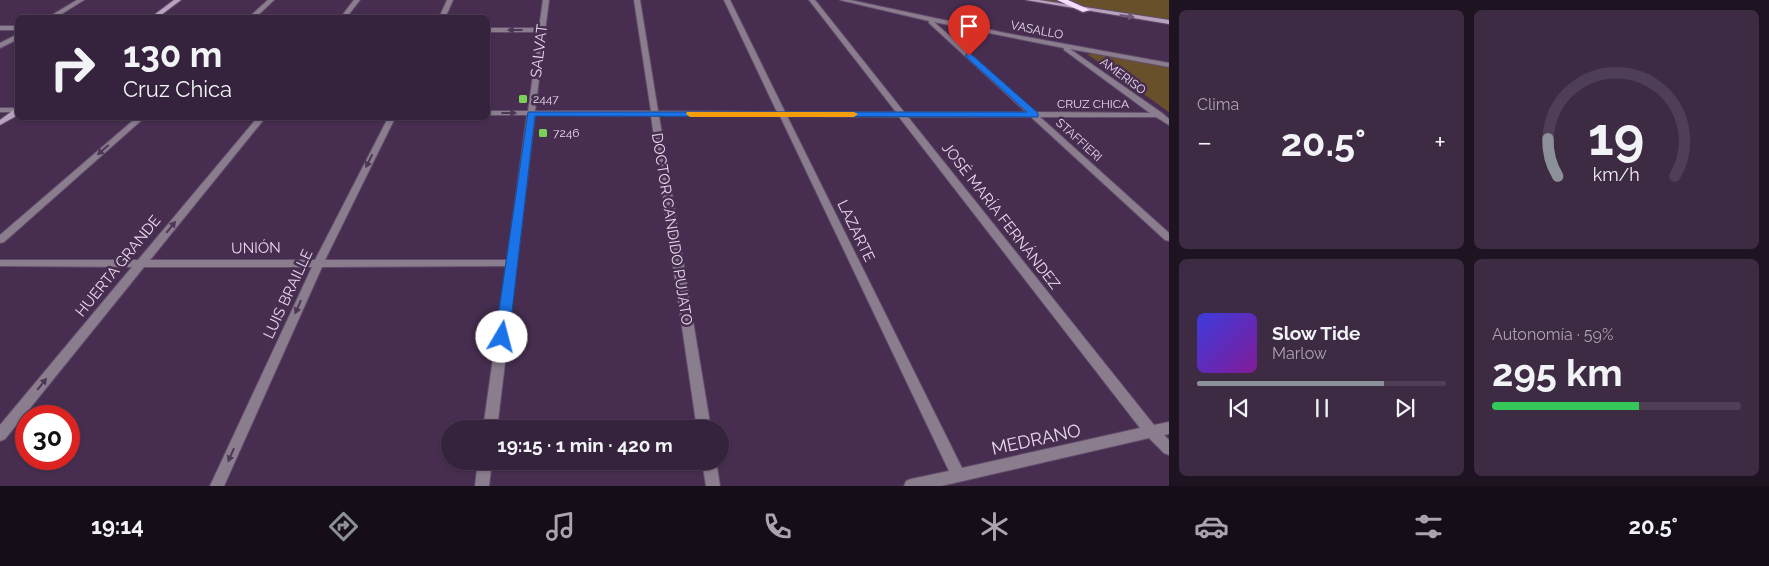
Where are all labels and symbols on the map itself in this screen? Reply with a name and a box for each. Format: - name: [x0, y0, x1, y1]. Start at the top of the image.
- pin: [948, 5, 990, 56]
- one-way arrow: [1120, 12, 1136, 20]
- street label: VASALLO: [1009, 18, 1065, 42]
- street label: SALVAT: [527, 23, 551, 79]
- one-way arrow: [506, 26, 522, 34]
- street label: AMERISO: [1097, 55, 1149, 97]
- place label: 2447: [533, 92, 559, 106]
- marker: 2447: [517, 93, 529, 105]
- street label: CRUZ CHICA: [1057, 97, 1129, 111]
- one-way arrow: [502, 110, 518, 118]
- street label: STAFFIERI: [1053, 116, 1105, 164]
- place label: 7246: [553, 126, 579, 140]
- marker: 7246: [537, 127, 549, 139]
- street label: DOCTOR CANDIDO PUJATO: [648, 132, 696, 326]
- street label: JOSÉ MARÍA FERNÁNDEZ: [938, 139, 1064, 293]
- one-way arrow: [97, 144, 110, 155]
- one-way arrow: [365, 154, 373, 168]
- street label: LAZARTE: [833, 197, 879, 265]
- street label: HUERTA GRANDE: [72, 212, 164, 320]
- one-way arrow: [165, 221, 176, 234]
- street label: UNIÓN: [231, 239, 281, 257]
- street label: LUIS BRAILLE: [259, 246, 317, 342]
- one-way arrow: [294, 300, 302, 314]
- position arrow: [475, 310, 527, 362]
- one-way arrow: [36, 378, 47, 390]
- speed limit sign: 30: [15, 405, 80, 470]
- street label: MEDRANO: [989, 419, 1083, 459]
- one-way arrow: [227, 448, 235, 462]

